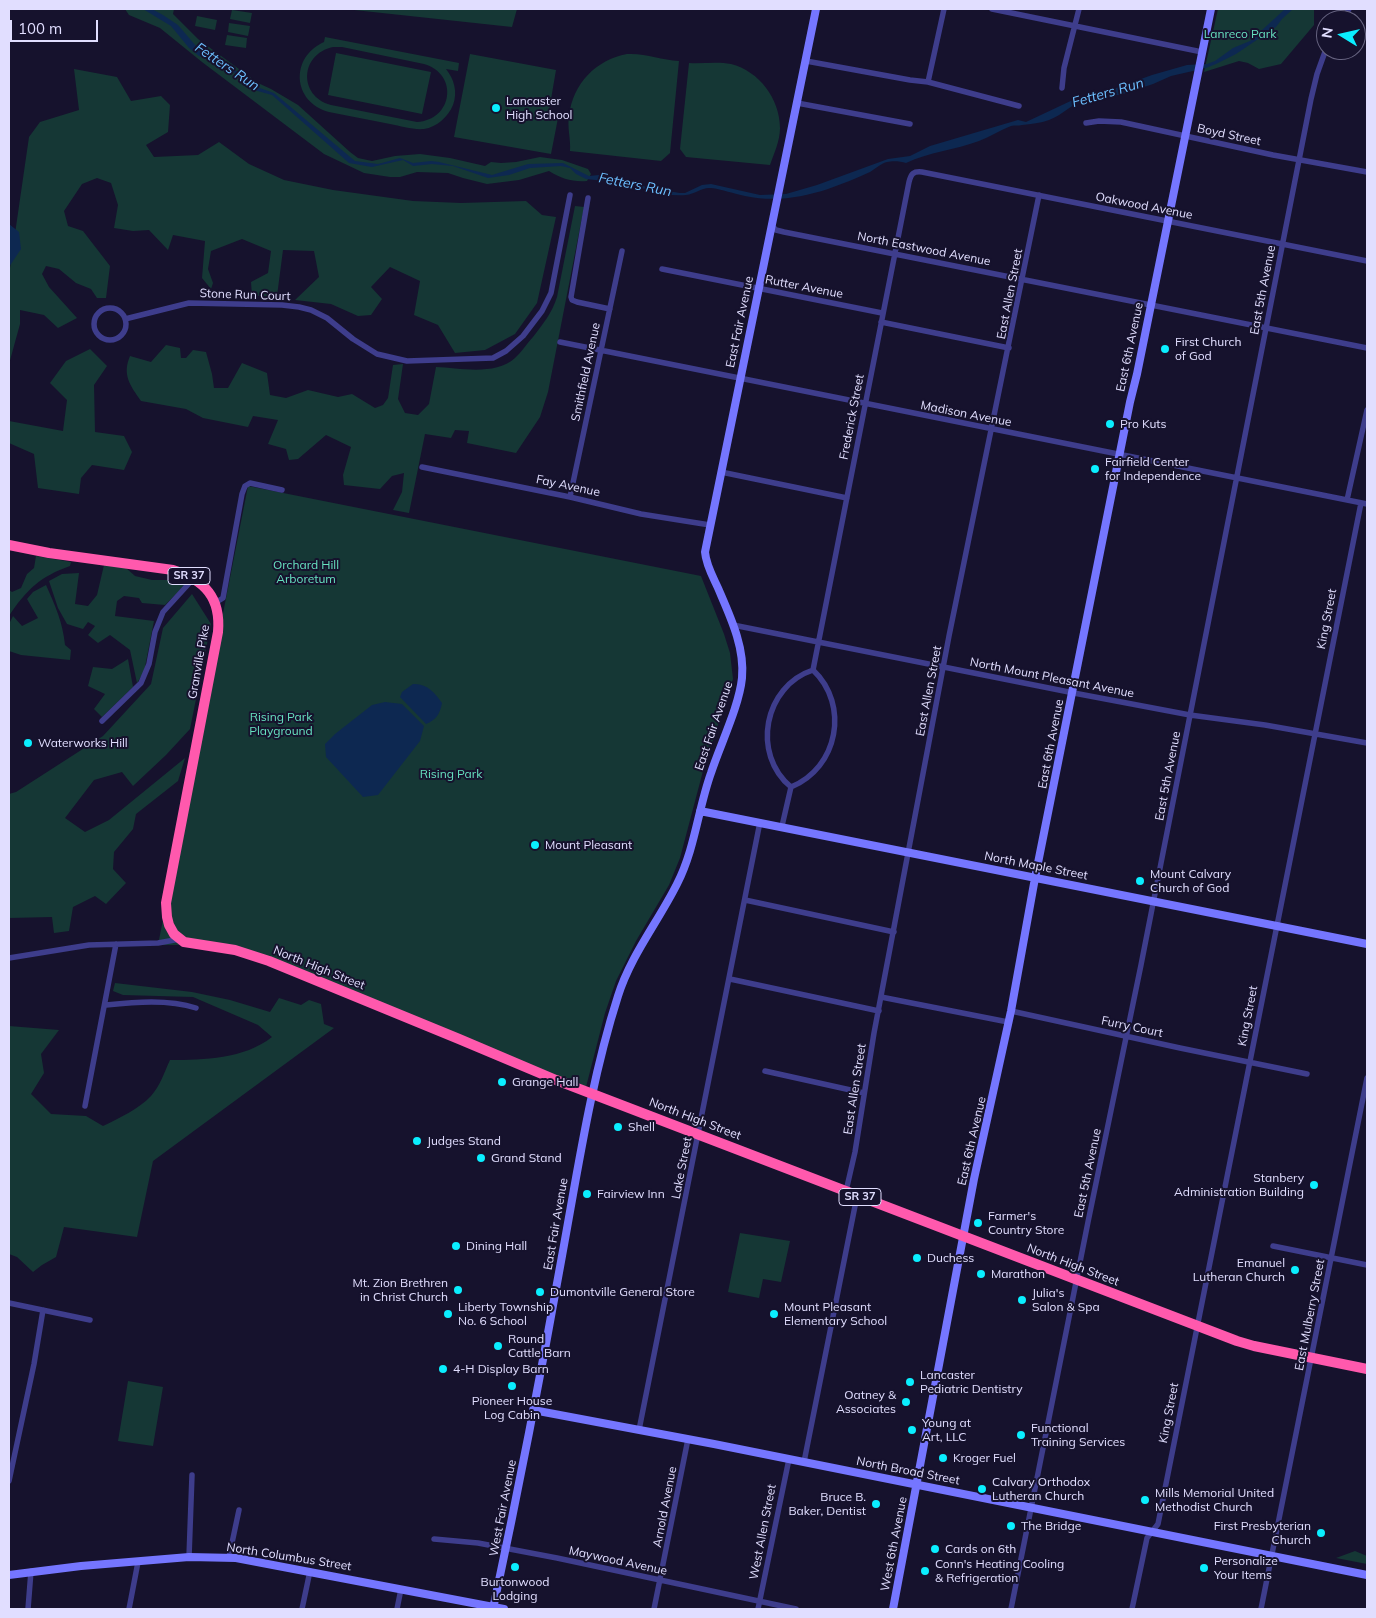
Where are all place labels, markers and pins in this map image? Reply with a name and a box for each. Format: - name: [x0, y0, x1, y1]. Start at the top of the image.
- place label: Lancaster High School: [506, 94, 572, 122]
- marker: Lancaster High School: [490, 102, 502, 114]
- place label: First Church of God: [1175, 335, 1242, 363]
- marker: First Church of God: [1159, 343, 1171, 355]
- place label: Pro Kuts: [1120, 417, 1167, 431]
- marker: Pro Kuts: [1104, 418, 1116, 430]
- place label: Fairfield Center for Independence: [1105, 455, 1201, 483]
- marker: Fairfield Center for Independence: [1089, 463, 1101, 475]
- place label: Waterworks Hill: [38, 736, 128, 750]
- marker: Waterworks Hill: [22, 737, 34, 749]
- place label: Mount Pleasant: [545, 838, 632, 852]
- marker: Mount Pleasant: [529, 839, 541, 851]
- place label: Mount Calvary Church of God: [1150, 867, 1231, 895]
- marker: Mount Calvary Church of God: [1134, 875, 1146, 887]
- place label: Grange Hall: [512, 1075, 578, 1089]
- marker: Grange Hall: [496, 1076, 508, 1088]
- place label: Shell: [628, 1120, 655, 1134]
- marker: Shell: [612, 1121, 624, 1133]
- place label: Judges Stand: [427, 1134, 501, 1148]
- marker: Judges Stand: [411, 1135, 423, 1147]
- place label: Grand Stand: [491, 1151, 562, 1165]
- marker: Grand Stand: [475, 1152, 487, 1164]
- place label: Stanbery Administration Building: [1174, 1171, 1304, 1199]
- marker: Stanbery Administration Building: [1308, 1179, 1320, 1191]
- place label: Fairview Inn: [597, 1187, 665, 1201]
- marker: Fairview Inn: [581, 1188, 593, 1200]
- place label: Farmer's Country Store: [988, 1209, 1064, 1237]
- marker: Farmer's Country Store: [972, 1217, 984, 1229]
- place label: Dining Hall: [466, 1239, 527, 1253]
- marker: Dining Hall: [450, 1240, 462, 1252]
- place label: Duchess: [927, 1251, 974, 1265]
- marker: Duchess: [911, 1252, 923, 1264]
- place label: Emanuel Lutheran Church: [1193, 1256, 1285, 1284]
- marker: Emanuel Lutheran Church: [1289, 1264, 1301, 1276]
- place label: Marathon: [991, 1267, 1045, 1281]
- marker: Marathon: [975, 1268, 987, 1280]
- place label: Mt. Zion Brethren in Christ Church: [352, 1276, 448, 1304]
- marker: Mt. Zion Brethren in Christ Church: [452, 1284, 464, 1296]
- place label: Dumontville General Store: [550, 1285, 695, 1299]
- marker: Dumontville General Store: [534, 1286, 546, 1298]
- place label: Julia's Salon & Spa: [1032, 1286, 1100, 1314]
- marker: Julia's Salon & Spa: [1016, 1294, 1028, 1306]
- place label: Liberty Township No. 6 School: [458, 1300, 553, 1328]
- place label: Mount Pleasant Elementary School: [784, 1300, 887, 1328]
- marker: Liberty Township No. 6 School: [442, 1308, 454, 1320]
- marker: Mount Pleasant Elementary School: [768, 1308, 780, 1320]
- place label: Round Cattle Barn: [508, 1332, 571, 1360]
- marker: Round Cattle Barn: [492, 1340, 504, 1352]
- place label: 4-H Display Barn: [453, 1362, 549, 1376]
- marker: 4-H Display Barn: [437, 1363, 449, 1375]
- place label: Lancaster Pediatric Dentistry: [920, 1368, 1023, 1396]
- marker: Lancaster Pediatric Dentistry: [904, 1376, 916, 1388]
- marker: Pioneer House Log Cabin: [506, 1380, 518, 1392]
- place label: Oatney & Associates: [836, 1388, 896, 1416]
- place label: Pioneer House Log Cabin: [472, 1394, 552, 1422]
- marker: Oatney & Associates: [900, 1396, 912, 1408]
- place label: Young at Art, LLC: [922, 1416, 971, 1444]
- place label: Functional Training Services: [1031, 1421, 1125, 1449]
- marker: Young at Art, LLC: [906, 1424, 918, 1436]
- marker: Functional Training Services: [1015, 1429, 1027, 1441]
- place label: Kroger Fuel: [953, 1451, 1016, 1465]
- marker: Kroger Fuel: [937, 1452, 949, 1464]
- place label: Calvary Orthodox Lutheran Church: [992, 1475, 1090, 1503]
- marker: Calvary Orthodox Lutheran Church: [976, 1483, 988, 1495]
- place label: Mills Memorial United Methodist Church: [1155, 1486, 1274, 1514]
- place label: Bruce B. Baker, Dentist: [788, 1490, 866, 1518]
- marker: Mills Memorial United Methodist Church: [1139, 1494, 1151, 1506]
- marker: Bruce B. Baker, Dentist: [870, 1498, 882, 1510]
- place label: The Bridge: [1021, 1519, 1081, 1533]
- place label: First Presbyterian Church: [1214, 1519, 1311, 1547]
- marker: The Bridge: [1005, 1520, 1017, 1532]
- marker: First Presbyterian Church: [1315, 1527, 1327, 1539]
- place label: Cards on 6th: [945, 1542, 1016, 1556]
- marker: Cards on 6th: [929, 1543, 941, 1555]
- place label: Personalize Your Items: [1214, 1554, 1278, 1582]
- place label: Conn's Heating Cooling & Refrigeration: [935, 1557, 1064, 1585]
- marker: Burtonwood Lodging: [509, 1561, 521, 1573]
- marker: Personalize Your Items: [1198, 1562, 1210, 1574]
- marker: Conn's Heating Cooling & Refrigeration: [919, 1565, 931, 1577]
- place label: Burtonwood Lodging: [481, 1575, 549, 1603]

